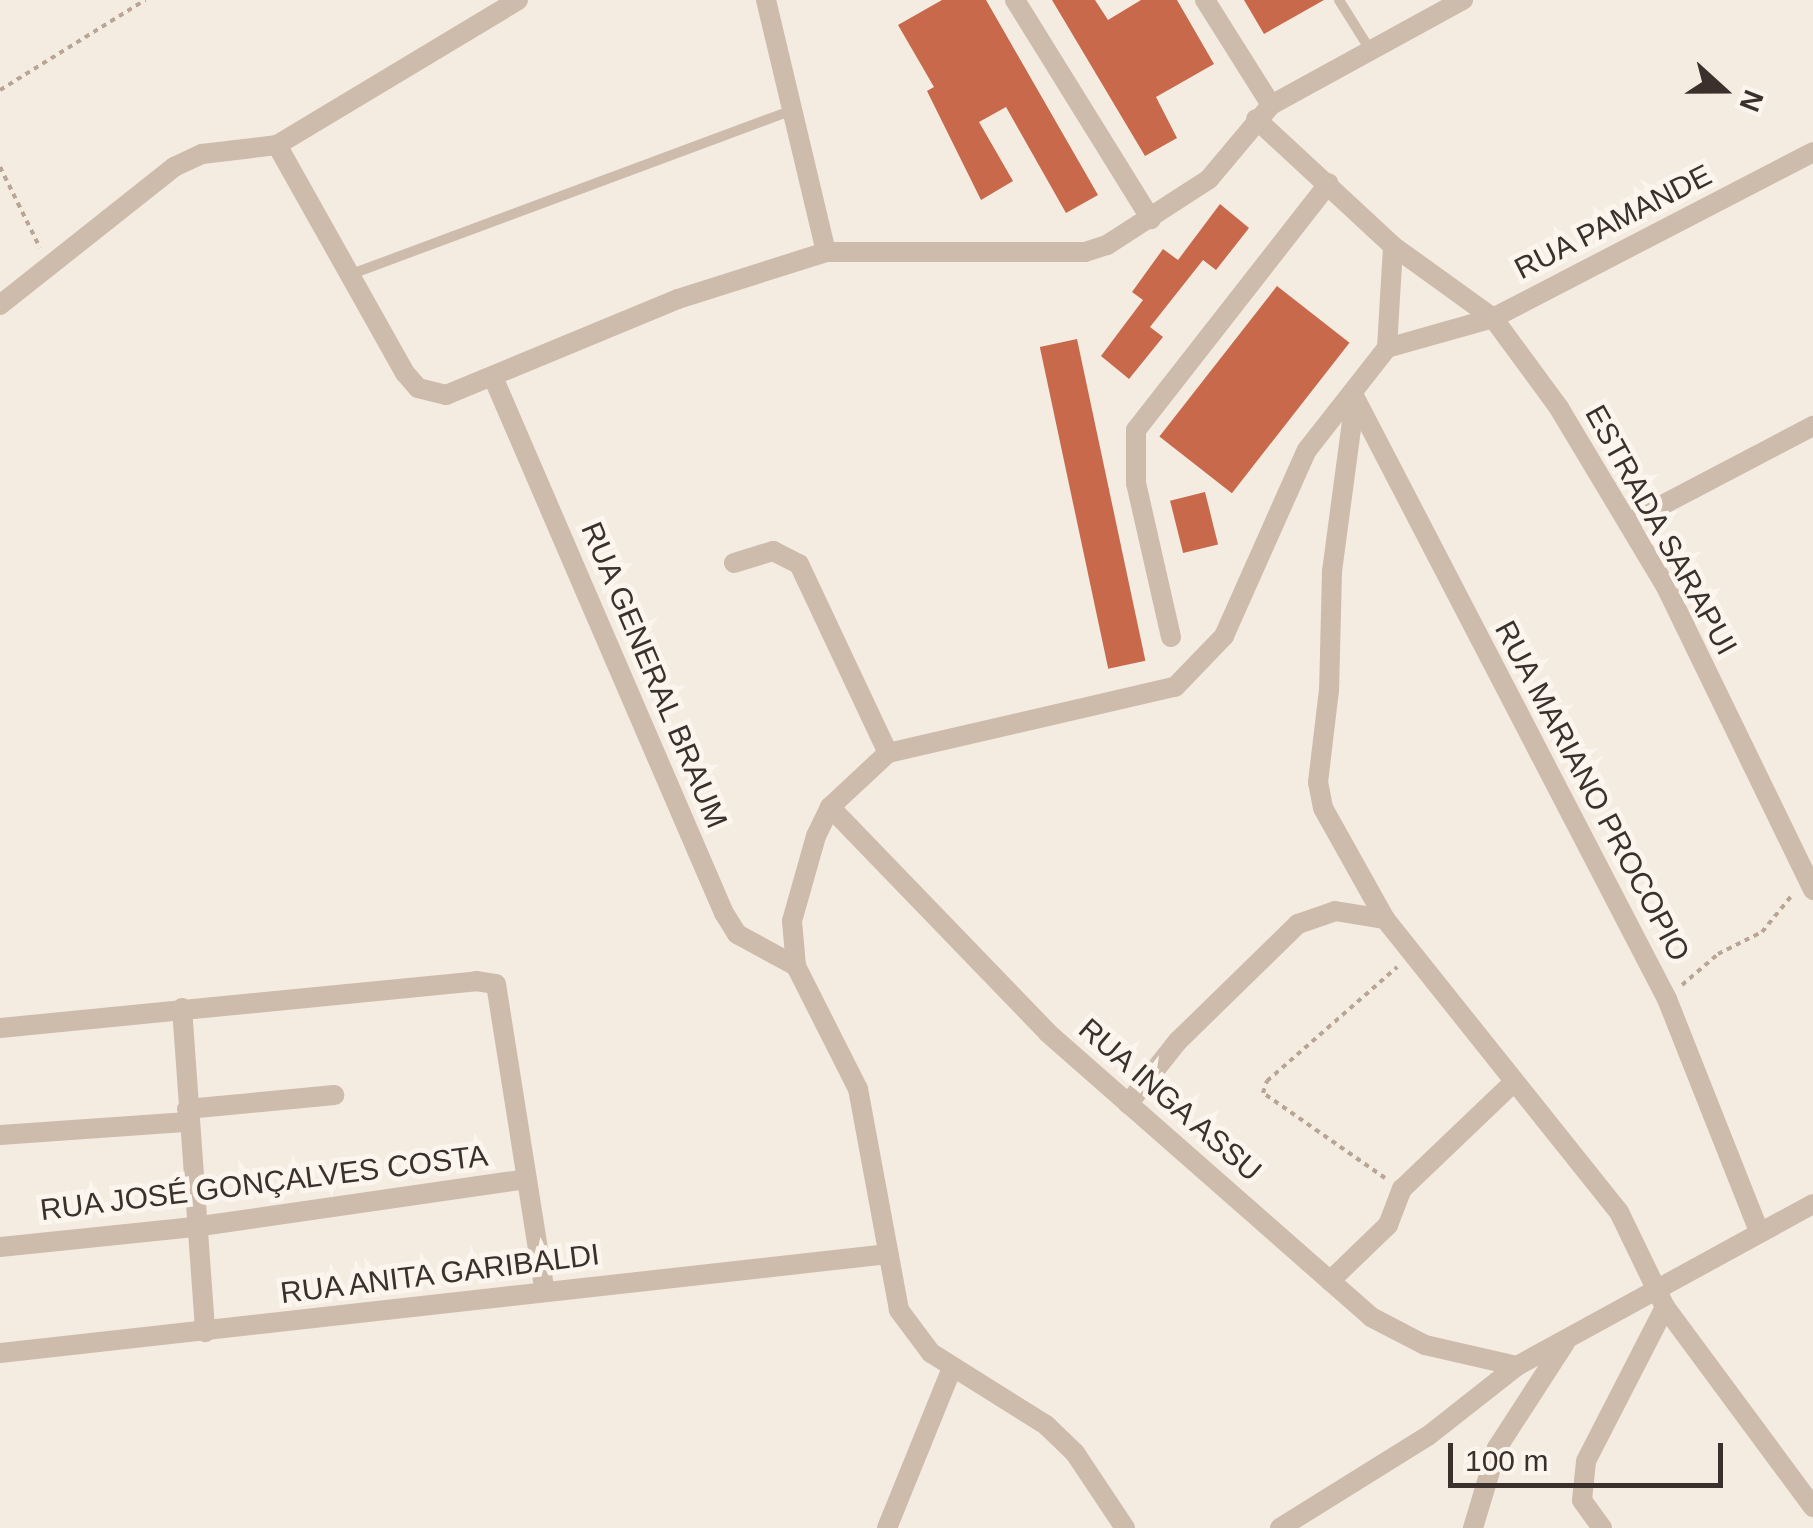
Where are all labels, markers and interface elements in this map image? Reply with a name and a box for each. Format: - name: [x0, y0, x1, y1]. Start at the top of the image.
- north arrow: [1673, 40, 1773, 140]
- text: N: [1733, 86, 1770, 116]
- street label: RUA PAMANDE: [1508, 157, 1718, 287]
- street label: ESTRADA SARAPUI: [1577, 398, 1745, 662]
- street label: RUA GENERAL BRAUM: [573, 515, 735, 835]
- street label: RUA MARIANO PROCOPIO: [1487, 614, 1697, 968]
- street label: RUA INGA ASSU: [1069, 1009, 1271, 1191]
- street label: RUA JOSÉ GONÇALVES COSTA: [37, 1138, 491, 1228]
- street label: RUA ANITA GARIBALDI: [276, 1236, 604, 1312]
- scale bar: [1453, 1423, 1728, 1485]
- text: 100 m: [1465, 1444, 1548, 1477]

